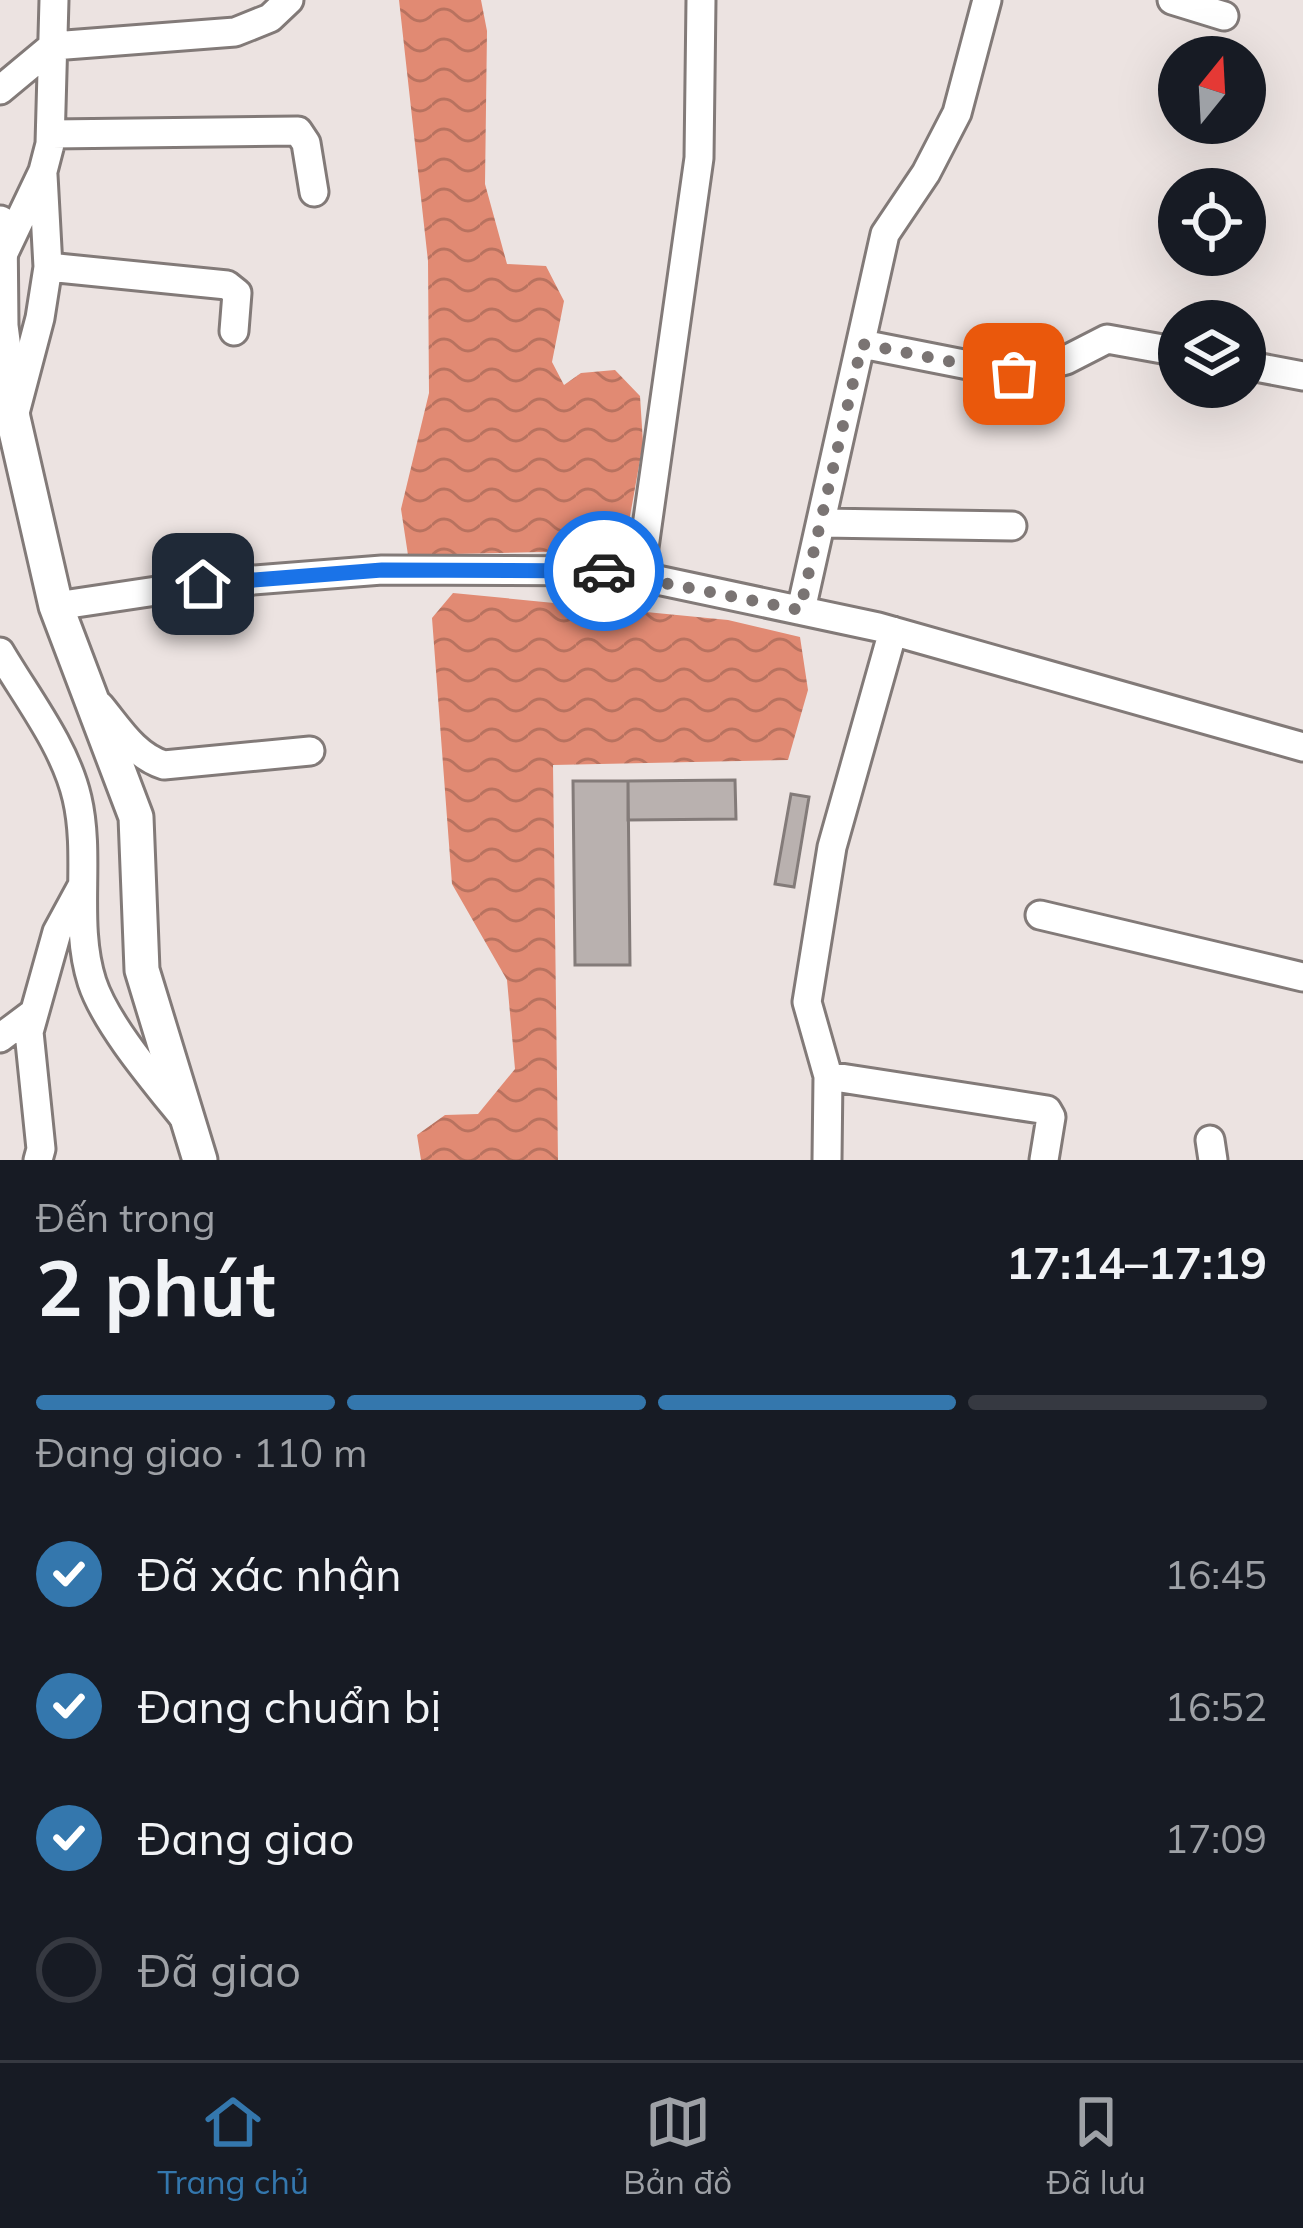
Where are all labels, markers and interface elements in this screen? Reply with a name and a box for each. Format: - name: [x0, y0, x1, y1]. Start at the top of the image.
- north arrow: [1158, 36, 1266, 144]
- map controls: [1158, 36, 1266, 408]
- button: locate: [1158, 168, 1266, 276]
- button: layers: [1158, 300, 1266, 408]
- pin: [963, 323, 1065, 425]
- icon: bag: [981, 341, 1047, 407]
- courier: [544, 511, 664, 631]
- pin: [152, 533, 254, 635]
- icon: car: [571, 538, 637, 604]
- icon: home: [170, 551, 236, 617]
- text: Đến trong: [36, 1193, 216, 1242]
- text: 17:14–17:19: [1006, 1234, 1267, 1290]
- text: 2 phút: [36, 1238, 276, 1336]
- text: Đang giao · 110 m: [36, 1428, 368, 1477]
- icon: check: [36, 1541, 102, 1607]
- text: Đã xác nhận: [138, 1546, 402, 1602]
- text: 16:45: [1165, 1550, 1267, 1599]
- icon: check: [36, 1673, 102, 1739]
- text: Đang chuẩn bị: [138, 1678, 441, 1734]
- text: 16:52: [1165, 1682, 1267, 1731]
- icon: check: [36, 1805, 102, 1871]
- text: Đang giao: [138, 1810, 354, 1866]
- text: 17:09: [1165, 1814, 1267, 1863]
- text: Đã giao: [138, 1942, 301, 1998]
- tab: Trang chủ: [157, 2089, 309, 2202]
- tab: Bản đồ: [623, 2089, 732, 2202]
- tab: Đã lưu: [1047, 2089, 1146, 2202]

